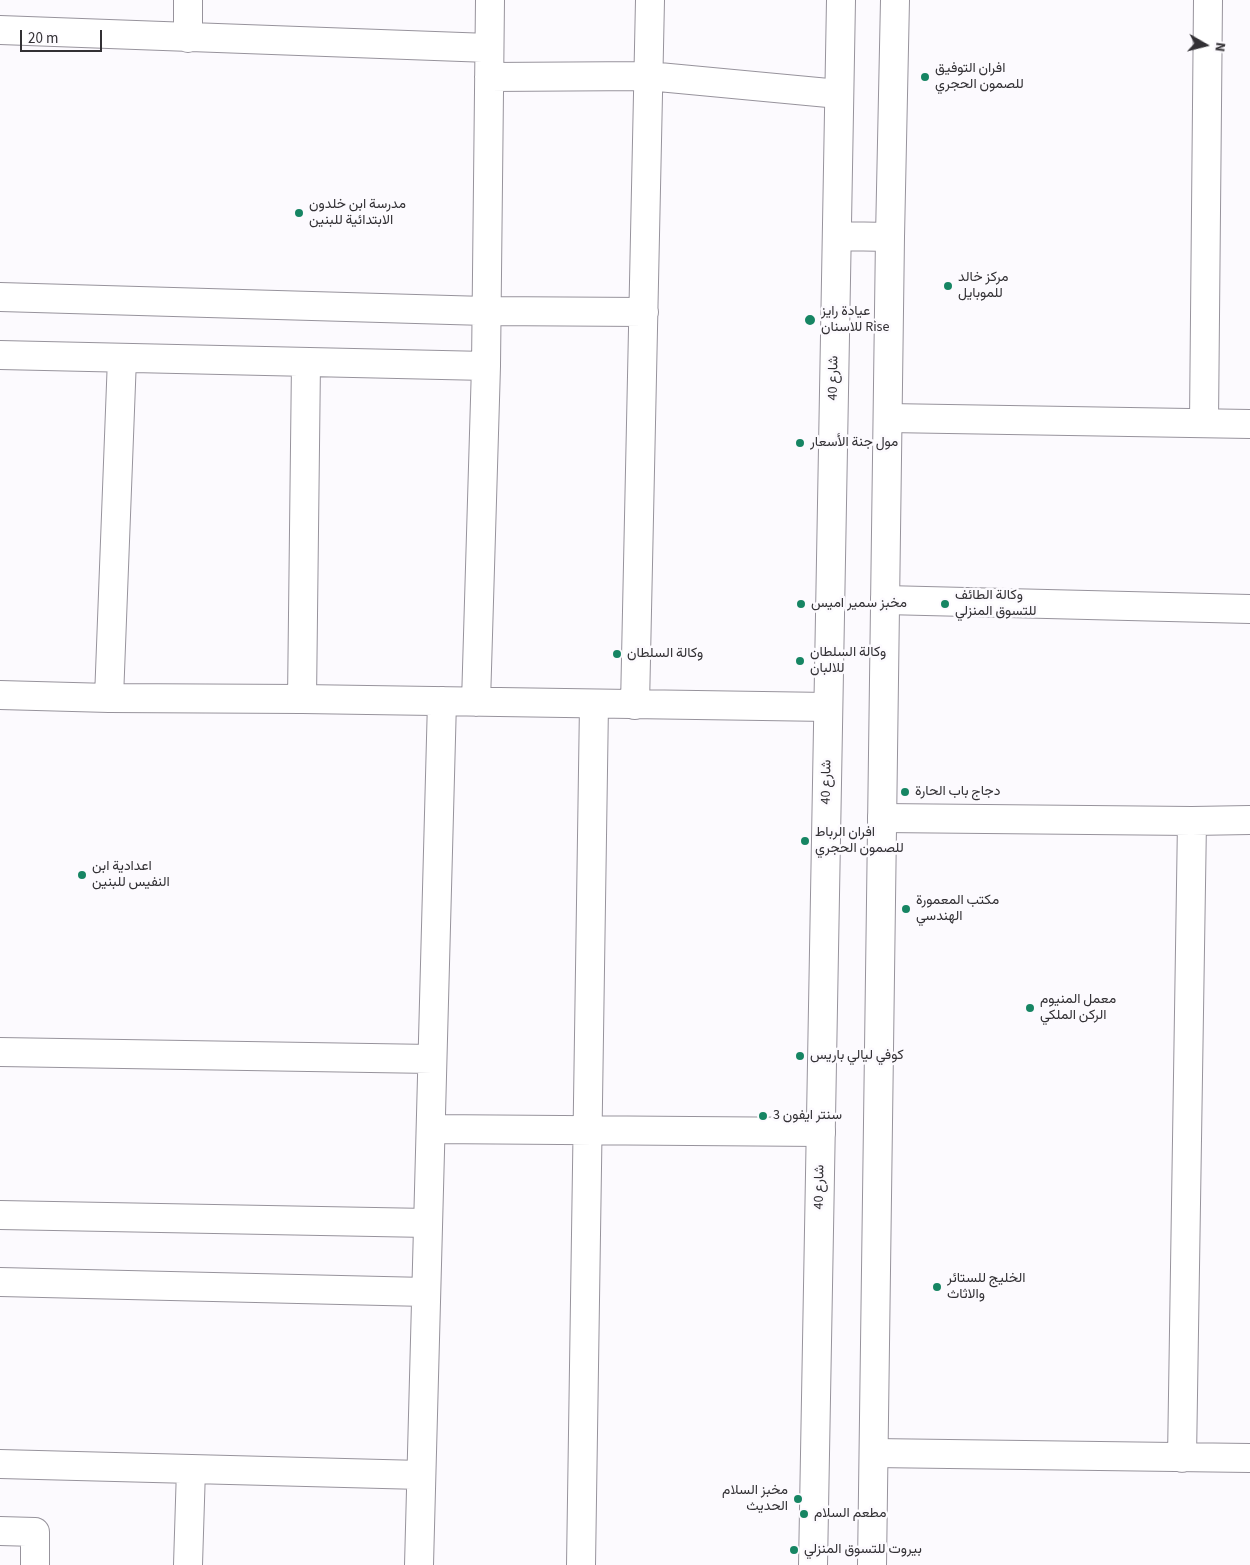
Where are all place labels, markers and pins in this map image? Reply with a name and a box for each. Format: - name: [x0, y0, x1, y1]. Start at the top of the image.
- place label: افران التوفيق للصمون الحجري: [935, 61, 1024, 94]
- marker: افران التوفيق للصمون الحجري: [919, 71, 931, 83]
- place label: مدرسة ابن خلدون الابتدائية للبنين: [309, 197, 406, 230]
- marker: مدرسة ابن خلدون الابتدائية للبنين: [293, 207, 305, 219]
- place label: مركز خالد للموبايل: [958, 270, 1009, 302]
- marker: مركز خالد للموبايل: [942, 280, 954, 292]
- place label: عيادة رايز للاسنان Rise: [821, 304, 889, 336]
- marker: عيادة رايز للاسنان Rise: [803, 313, 817, 327]
- place label: مول جنة الأسعار: [810, 435, 898, 451]
- marker: مول جنة الأسعار: [794, 437, 806, 449]
- place label: وكالة الطائف للتسوق المنزلي: [955, 588, 1037, 620]
- place label: مخبز سمير اميس: [811, 596, 907, 612]
- marker: مخبز سمير اميس: [795, 598, 807, 610]
- marker: وكالة الطائف للتسوق المنزلي: [939, 598, 951, 610]
- place label: وكالة السلطان للالبان: [810, 645, 886, 678]
- place label: وكالة السلطان: [627, 646, 703, 662]
- marker: وكالة السلطان: [611, 648, 623, 660]
- marker: وكالة السلطان للالبان: [794, 655, 806, 667]
- place label: دجاج باب الحارة: [915, 784, 1000, 800]
- marker: دجاج باب الحارة: [899, 786, 911, 798]
- place label: افران الرباط للصمون الحجري: [815, 825, 904, 858]
- marker: افران الرباط للصمون الحجري: [799, 835, 811, 847]
- place label: اعدادية ابن النفيس للبنين: [92, 859, 170, 892]
- marker: اعدادية ابن النفيس للبنين: [76, 869, 88, 881]
- place label: مكتب المعمورة الهندسي: [916, 893, 999, 926]
- marker: مكتب المعمورة الهندسي: [900, 903, 912, 915]
- place label: معمل المنيوم الركن الملكي: [1040, 992, 1116, 1024]
- marker: معمل المنيوم الركن الملكي: [1024, 1002, 1036, 1014]
- place label: كوفي ليالي باريس: [810, 1048, 904, 1064]
- marker: كوفي ليالي باريس: [794, 1050, 806, 1062]
- place label: سنتر ايفون 3: [773, 1108, 842, 1124]
- marker: سنتر ايفون 3: [757, 1110, 769, 1122]
- place label: الخليج للستائر والاثاث: [947, 1271, 1026, 1304]
- marker: الخليج للستائر والاثاث: [931, 1281, 943, 1293]
- place label: مخبز السلام الحديث: [722, 1483, 788, 1515]
- marker: مخبز السلام الحديث: [792, 1493, 804, 1505]
- place label: مطعم السلام: [814, 1506, 886, 1522]
- marker: مطعم السلام: [798, 1508, 810, 1520]
- place label: بيروت للتسوق المنزلي: [804, 1542, 922, 1558]
- marker: بيروت للتسوق المنزلي: [788, 1544, 800, 1556]

